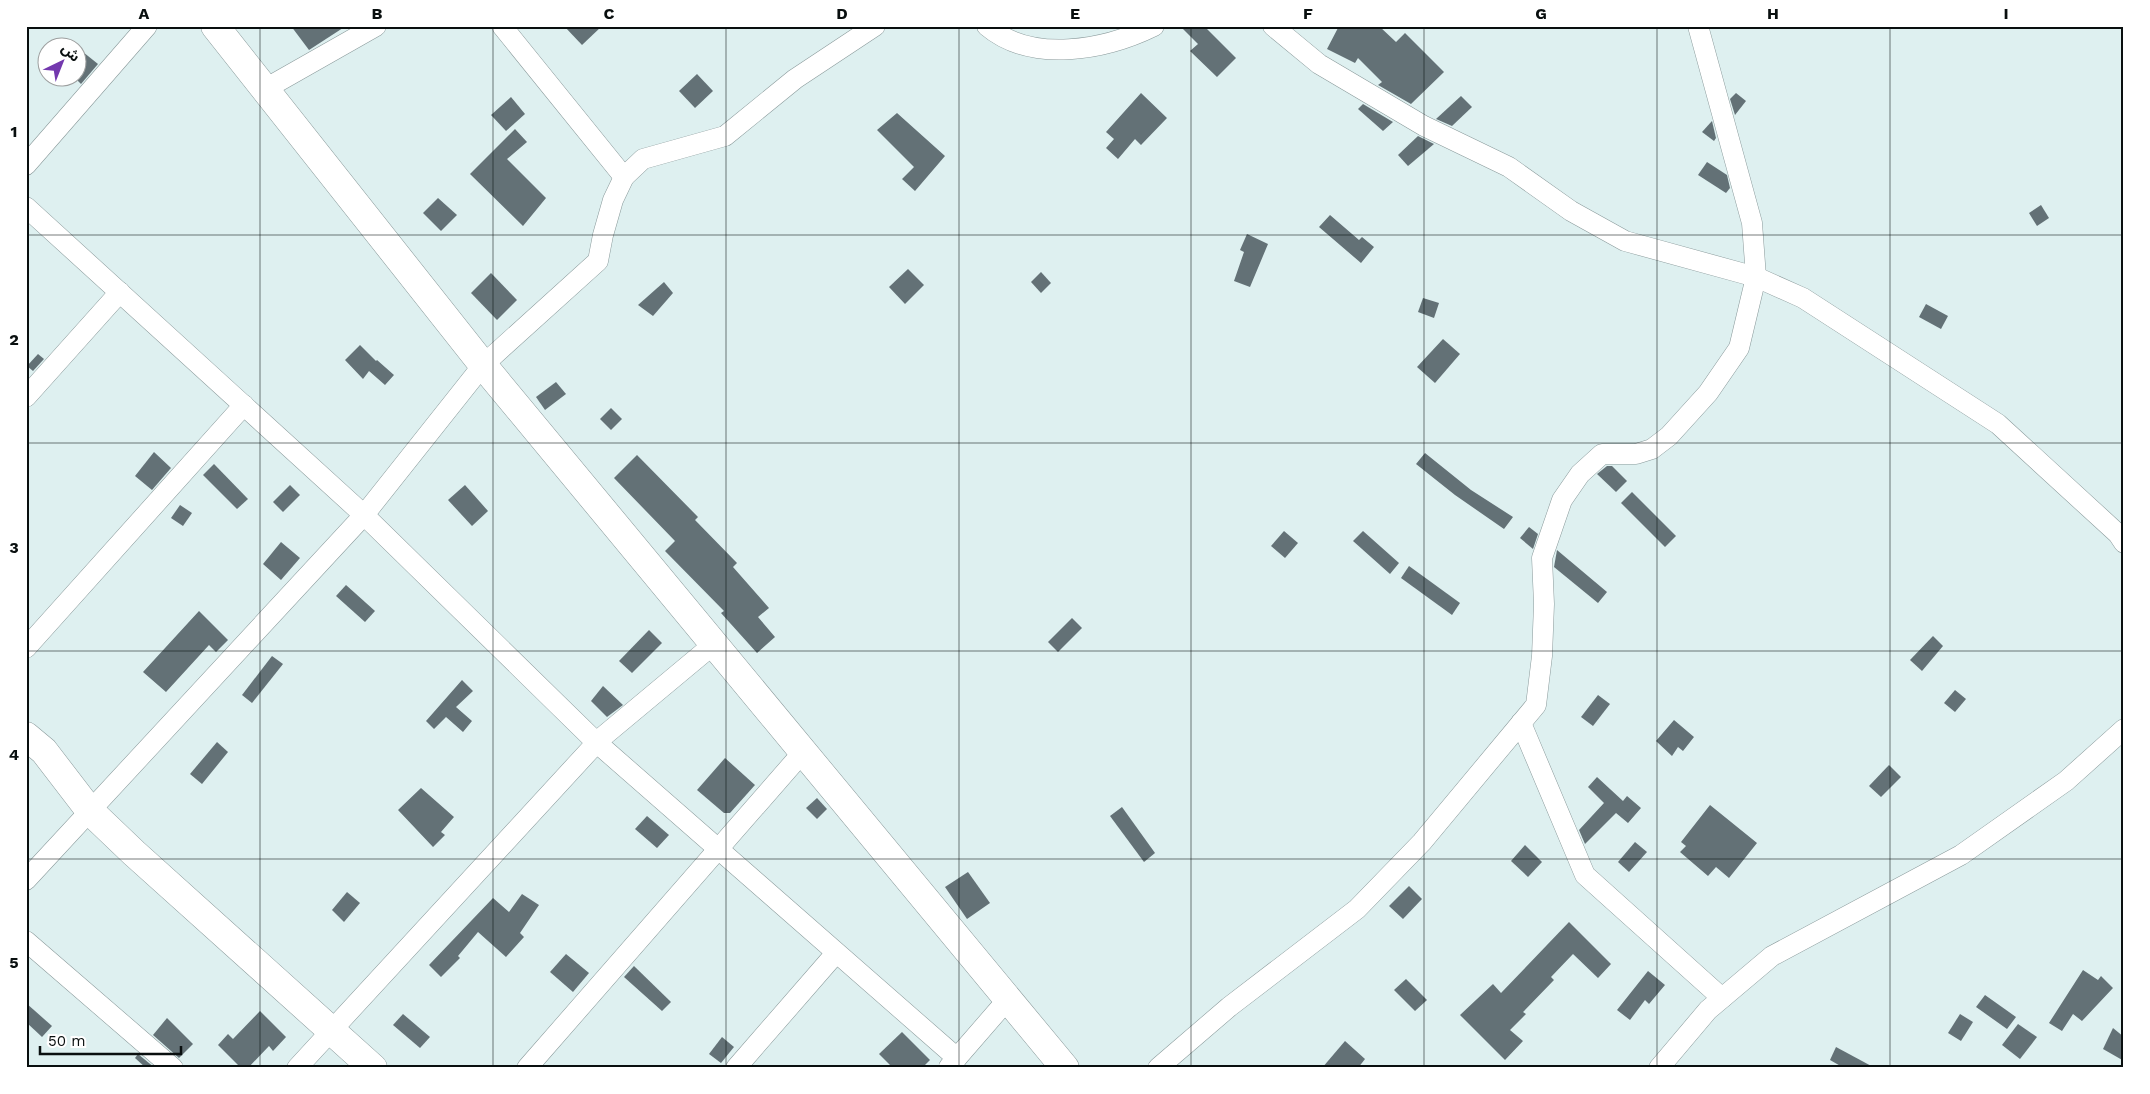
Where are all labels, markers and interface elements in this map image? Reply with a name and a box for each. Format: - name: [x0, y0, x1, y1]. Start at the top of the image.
- text: A: [139, 4, 150, 23]
- text: B: [372, 4, 383, 23]
- text: C: [604, 4, 615, 23]
- text: D: [836, 4, 848, 23]
- text: E: [1070, 4, 1080, 23]
- text: F: [1303, 4, 1313, 23]
- text: G: [1535, 4, 1547, 23]
- text: H: [1767, 4, 1779, 23]
- text: I: [2003, 4, 2009, 23]
- north arrow: [38, 38, 88, 88]
- text: ش: [58, 40, 83, 65]
- text: 1: [11, 122, 17, 141]
- text: 2: [9, 330, 19, 349]
- text: 3: [9, 538, 19, 557]
- text: 4: [9, 745, 19, 764]
- text: 5: [9, 953, 19, 972]
- scale bar: [40, 1024, 181, 1056]
- text: 50 m: [48, 1032, 85, 1050]

